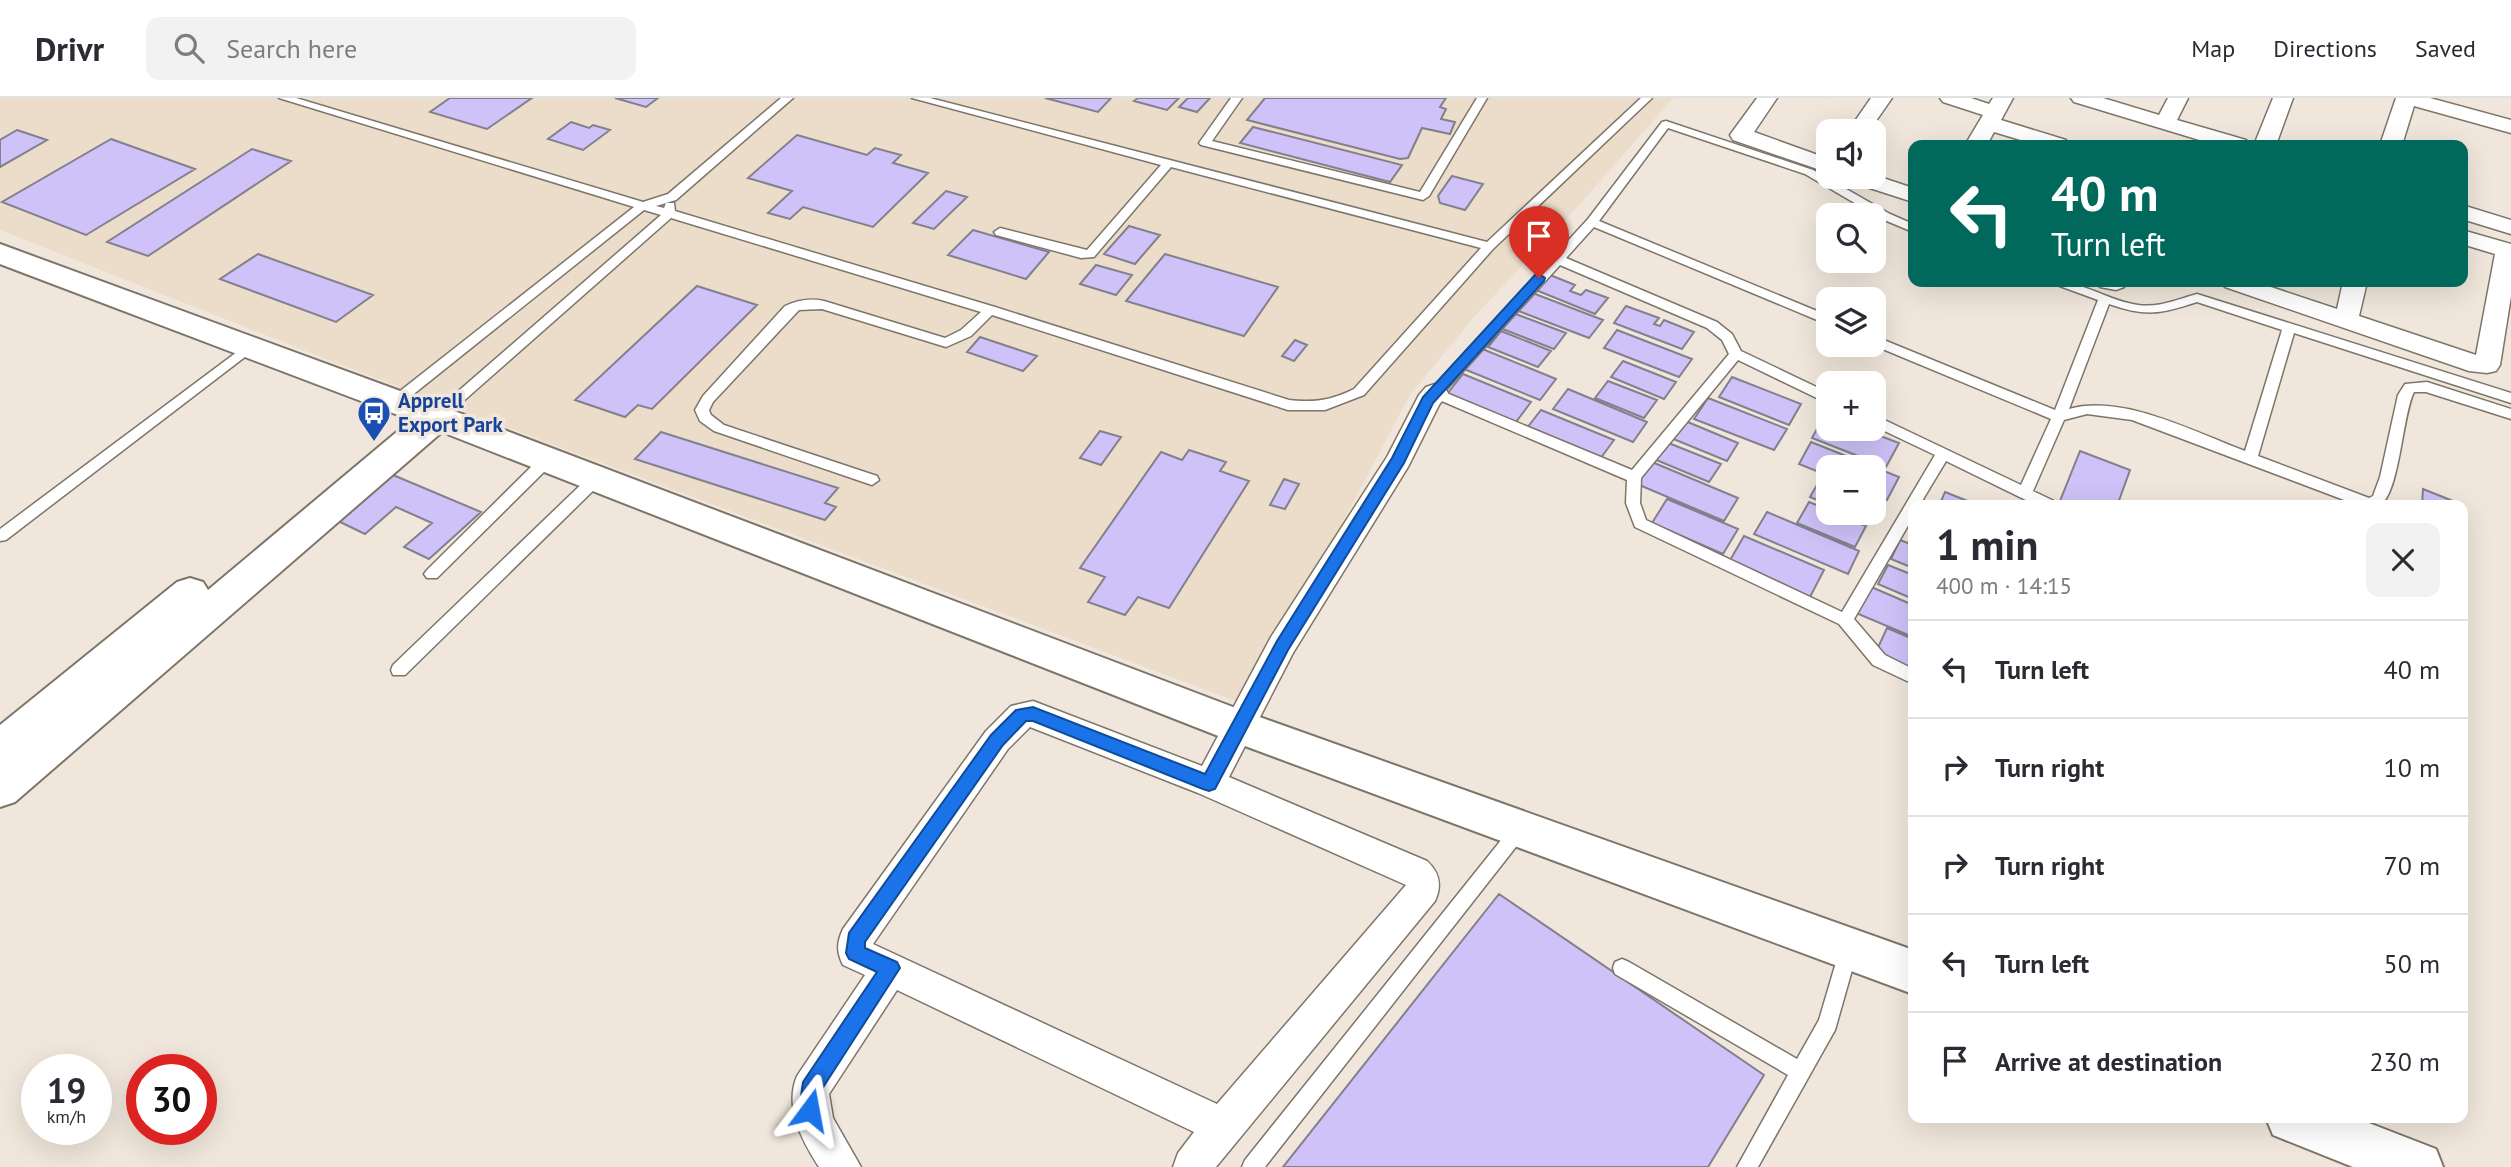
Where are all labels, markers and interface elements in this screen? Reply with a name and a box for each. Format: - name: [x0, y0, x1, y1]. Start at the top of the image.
- search box: [146, 17, 636, 80]
- text: Drivr: [35, 27, 104, 70]
- icon: search: [170, 29, 208, 67]
- text: Search here: [226, 32, 357, 65]
- text: Map: [2191, 33, 2235, 64]
- text: Directions: [2273, 33, 2377, 64]
- text: Saved: [2415, 33, 2476, 64]
- map controls: [1816, 119, 1886, 525]
- button: sound: [1816, 119, 1886, 189]
- text: 40 m: [2051, 161, 2158, 225]
- icon: left: [1936, 168, 2027, 259]
- button: search: [1816, 203, 1886, 273]
- pin: [1509, 206, 1569, 278]
- icon: arrive: [1520, 217, 1558, 255]
- text: Turn left: [2051, 223, 2166, 265]
- button: layers: [1816, 287, 1886, 357]
- button: +: [1816, 371, 1886, 441]
- place label: Apprell Export Park: [398, 387, 503, 438]
- bus stop icon: Apprell Export Park: [355, 394, 393, 443]
- button: −: [1816, 455, 1886, 525]
- text: 1 min: [1936, 517, 2038, 572]
- button: close: [2366, 523, 2440, 597]
- text: 400 m · 14:15: [1936, 571, 2072, 600]
- icon: left: [1936, 650, 1974, 688]
- text: Turn left: [1995, 653, 2089, 686]
- text: 40 m: [2384, 653, 2440, 686]
- icon: right: [1936, 748, 1974, 786]
- text: Turn right: [1995, 751, 2104, 784]
- text: 10 m: [2384, 751, 2440, 784]
- icon: right: [1936, 846, 1974, 884]
- text: Turn right: [1995, 849, 2104, 882]
- text: 70 m: [2384, 849, 2440, 882]
- icon: left: [1936, 944, 1974, 982]
- text: Turn left: [1995, 947, 2089, 980]
- text: 50 m: [2384, 947, 2440, 980]
- icon: arrive: [1936, 1042, 1974, 1080]
- text: Arrive at destination: [1995, 1045, 2222, 1078]
- text: 230 m: [2369, 1045, 2440, 1078]
- speed limit sign: 30: [126, 1054, 217, 1145]
- text: 19: [47, 1067, 86, 1113]
- position arrow: [773, 1073, 847, 1147]
- text: km/h: [47, 1105, 86, 1128]

